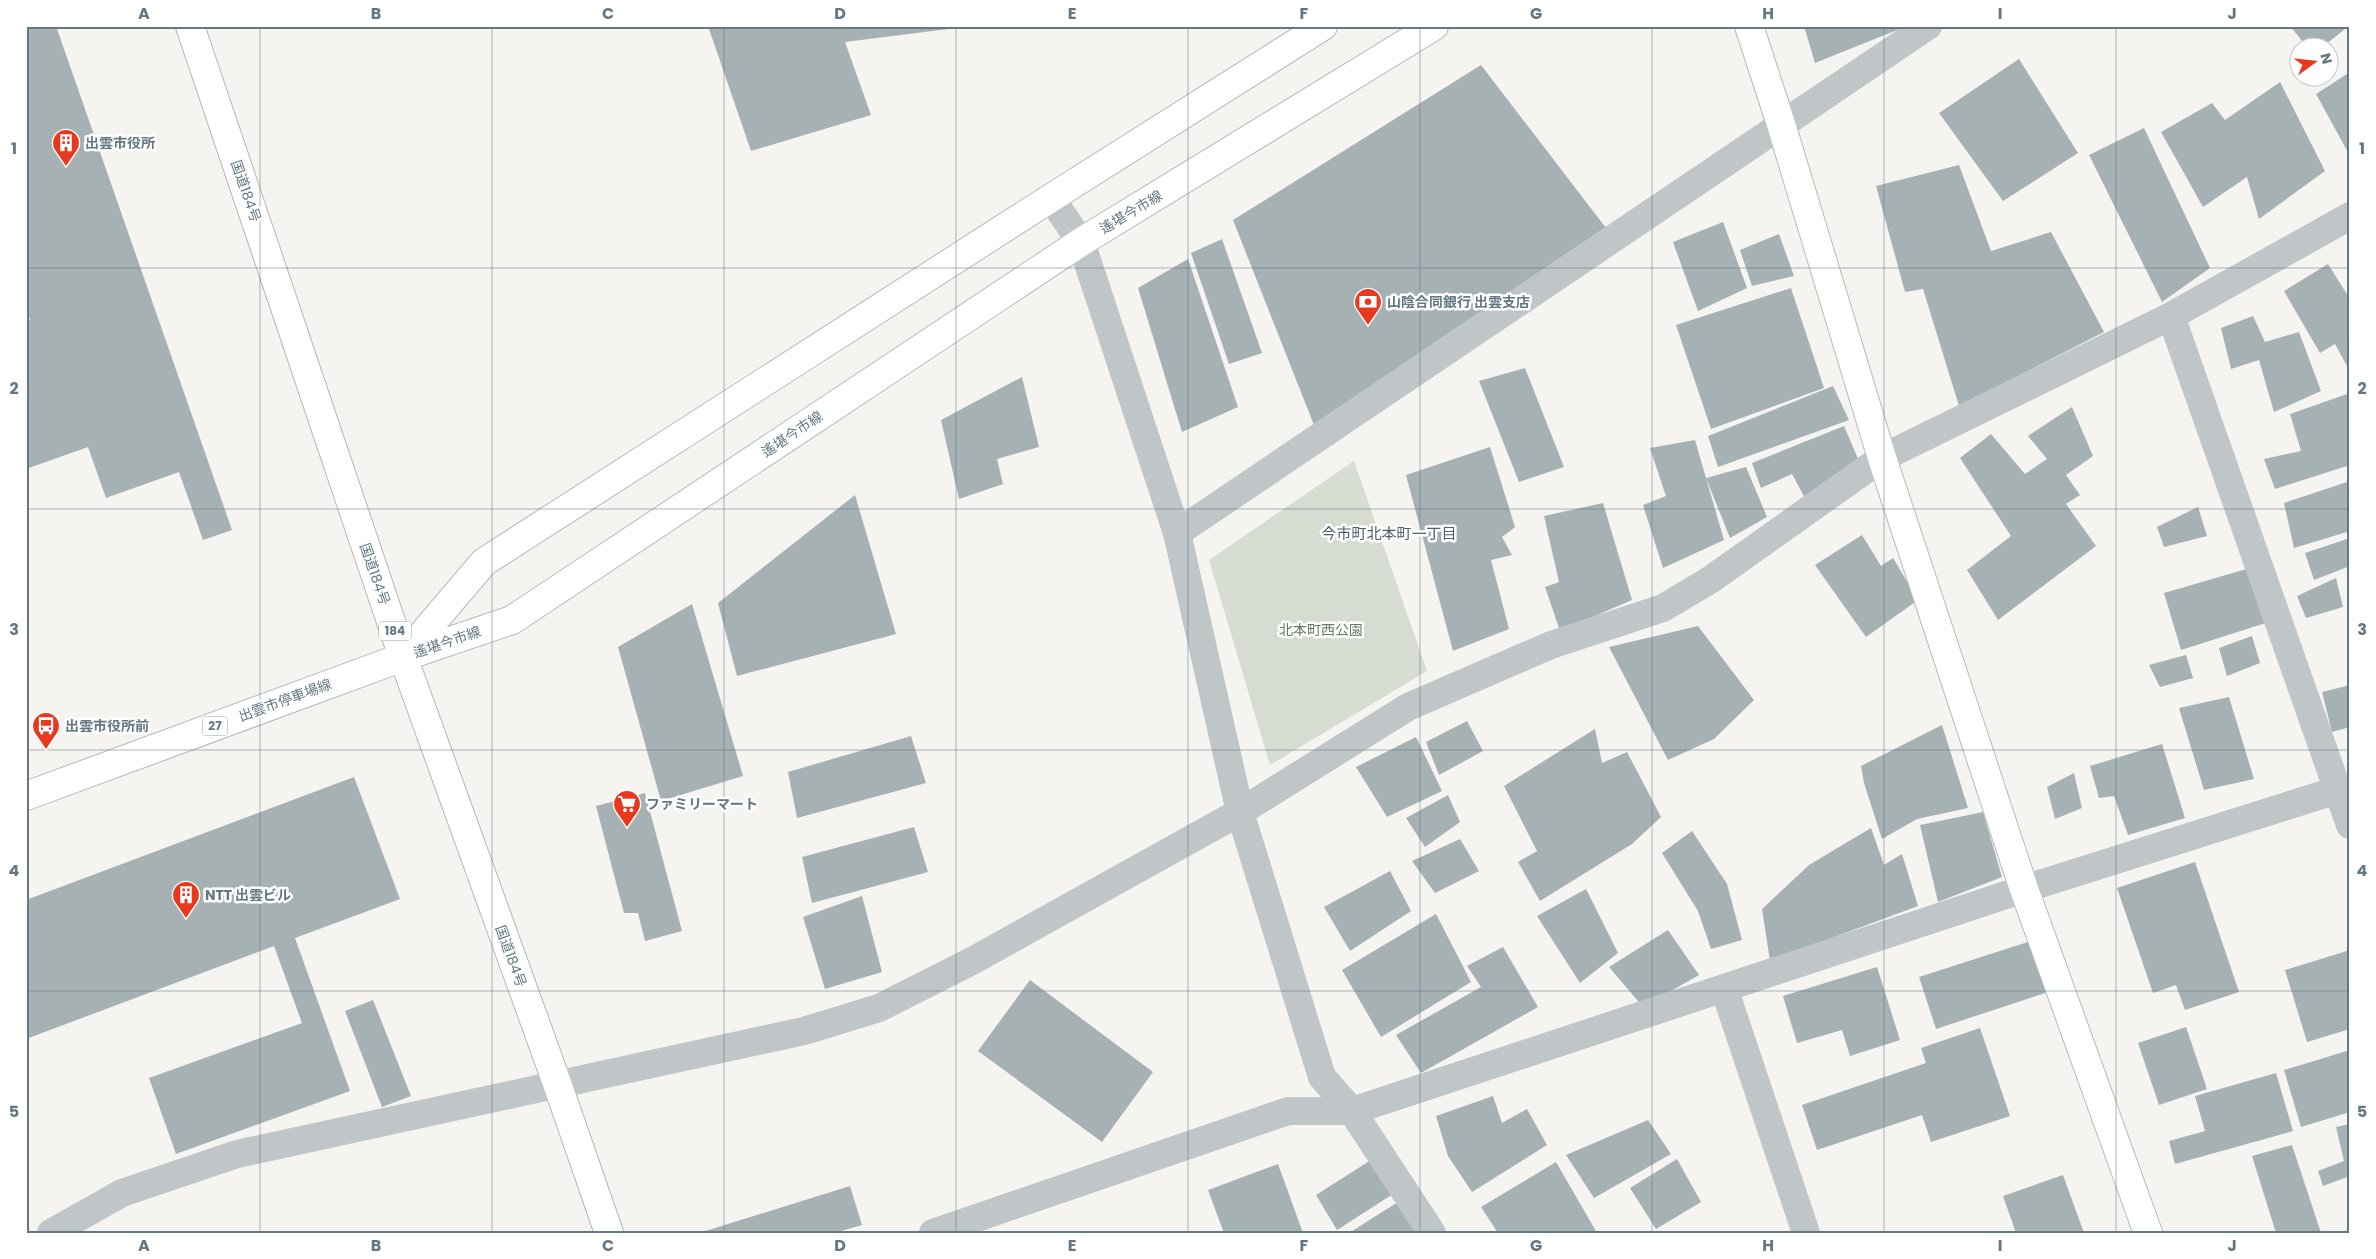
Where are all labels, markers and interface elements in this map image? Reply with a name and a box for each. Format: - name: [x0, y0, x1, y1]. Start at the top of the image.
- text: A: [138, 2, 150, 25]
- text: B: [371, 2, 381, 25]
- text: C: [602, 2, 614, 25]
- text: D: [834, 2, 846, 25]
- text: E: [1068, 2, 1076, 25]
- text: F: [1300, 2, 1309, 25]
- text: G: [1530, 2, 1542, 25]
- text: H: [1762, 2, 1774, 25]
- text: I: [1998, 2, 2002, 25]
- text: J: [2227, 2, 2237, 25]
- north arrow: [2288, 38, 2338, 88]
- text: N: [2316, 51, 2338, 66]
- building icon: 出雲市役所: [51, 128, 81, 167]
- place label: 出雲市役所: [85, 133, 155, 153]
- text: 1: [11, 137, 17, 160]
- text: 1: [2359, 137, 2365, 160]
- street label: 国道184号: [226, 157, 266, 225]
- street label: 遙堪今市線: [1096, 185, 1166, 239]
- bank icon: 山陰合同銀行 出雲支店: [1353, 287, 1383, 326]
- place label: 山陰合同銀行 出雲支店: [1387, 292, 1530, 312]
- text: 2: [9, 377, 19, 400]
- text: 2: [2357, 377, 2367, 400]
- street label: 遙堪今市線: [757, 406, 827, 462]
- district label: 今市町北本町一丁目: [1321, 523, 1457, 544]
- street label: 国道184号: [355, 540, 395, 608]
- text: 3: [9, 618, 19, 641]
- text: 3: [2357, 618, 2367, 641]
- park label: 北本町西公園: [1279, 620, 1363, 640]
- street label: 遙堪今市線: [411, 621, 483, 663]
- road number: 184: [379, 622, 411, 640]
- street label: 出雲市停車場線: [236, 674, 334, 726]
- bus stop icon: 出雲市役所前: [31, 711, 61, 750]
- place label: 出雲市役所前: [65, 716, 149, 736]
- road number: 27: [202, 716, 228, 736]
- supermarket icon: ファミリーマート: [612, 789, 642, 828]
- place label: ファミリーマート: [646, 794, 758, 814]
- text: 4: [9, 859, 20, 882]
- text: 4: [2357, 859, 2368, 882]
- building icon: NTT 出雲ビル: [171, 880, 201, 919]
- place label: NTT 出雲ビル: [205, 885, 291, 905]
- street label: 国道184号: [491, 922, 531, 990]
- text: 5: [9, 1100, 19, 1123]
- text: 5: [2357, 1100, 2367, 1123]
- text: A: [138, 1234, 150, 1257]
- text: B: [371, 1234, 381, 1257]
- text: C: [602, 1234, 614, 1257]
- text: D: [834, 1234, 846, 1257]
- text: E: [1068, 1234, 1076, 1257]
- text: F: [1300, 1234, 1309, 1257]
- text: G: [1530, 1234, 1542, 1257]
- text: H: [1762, 1234, 1774, 1257]
- text: I: [1998, 1234, 2002, 1257]
- text: J: [2227, 1234, 2237, 1257]

